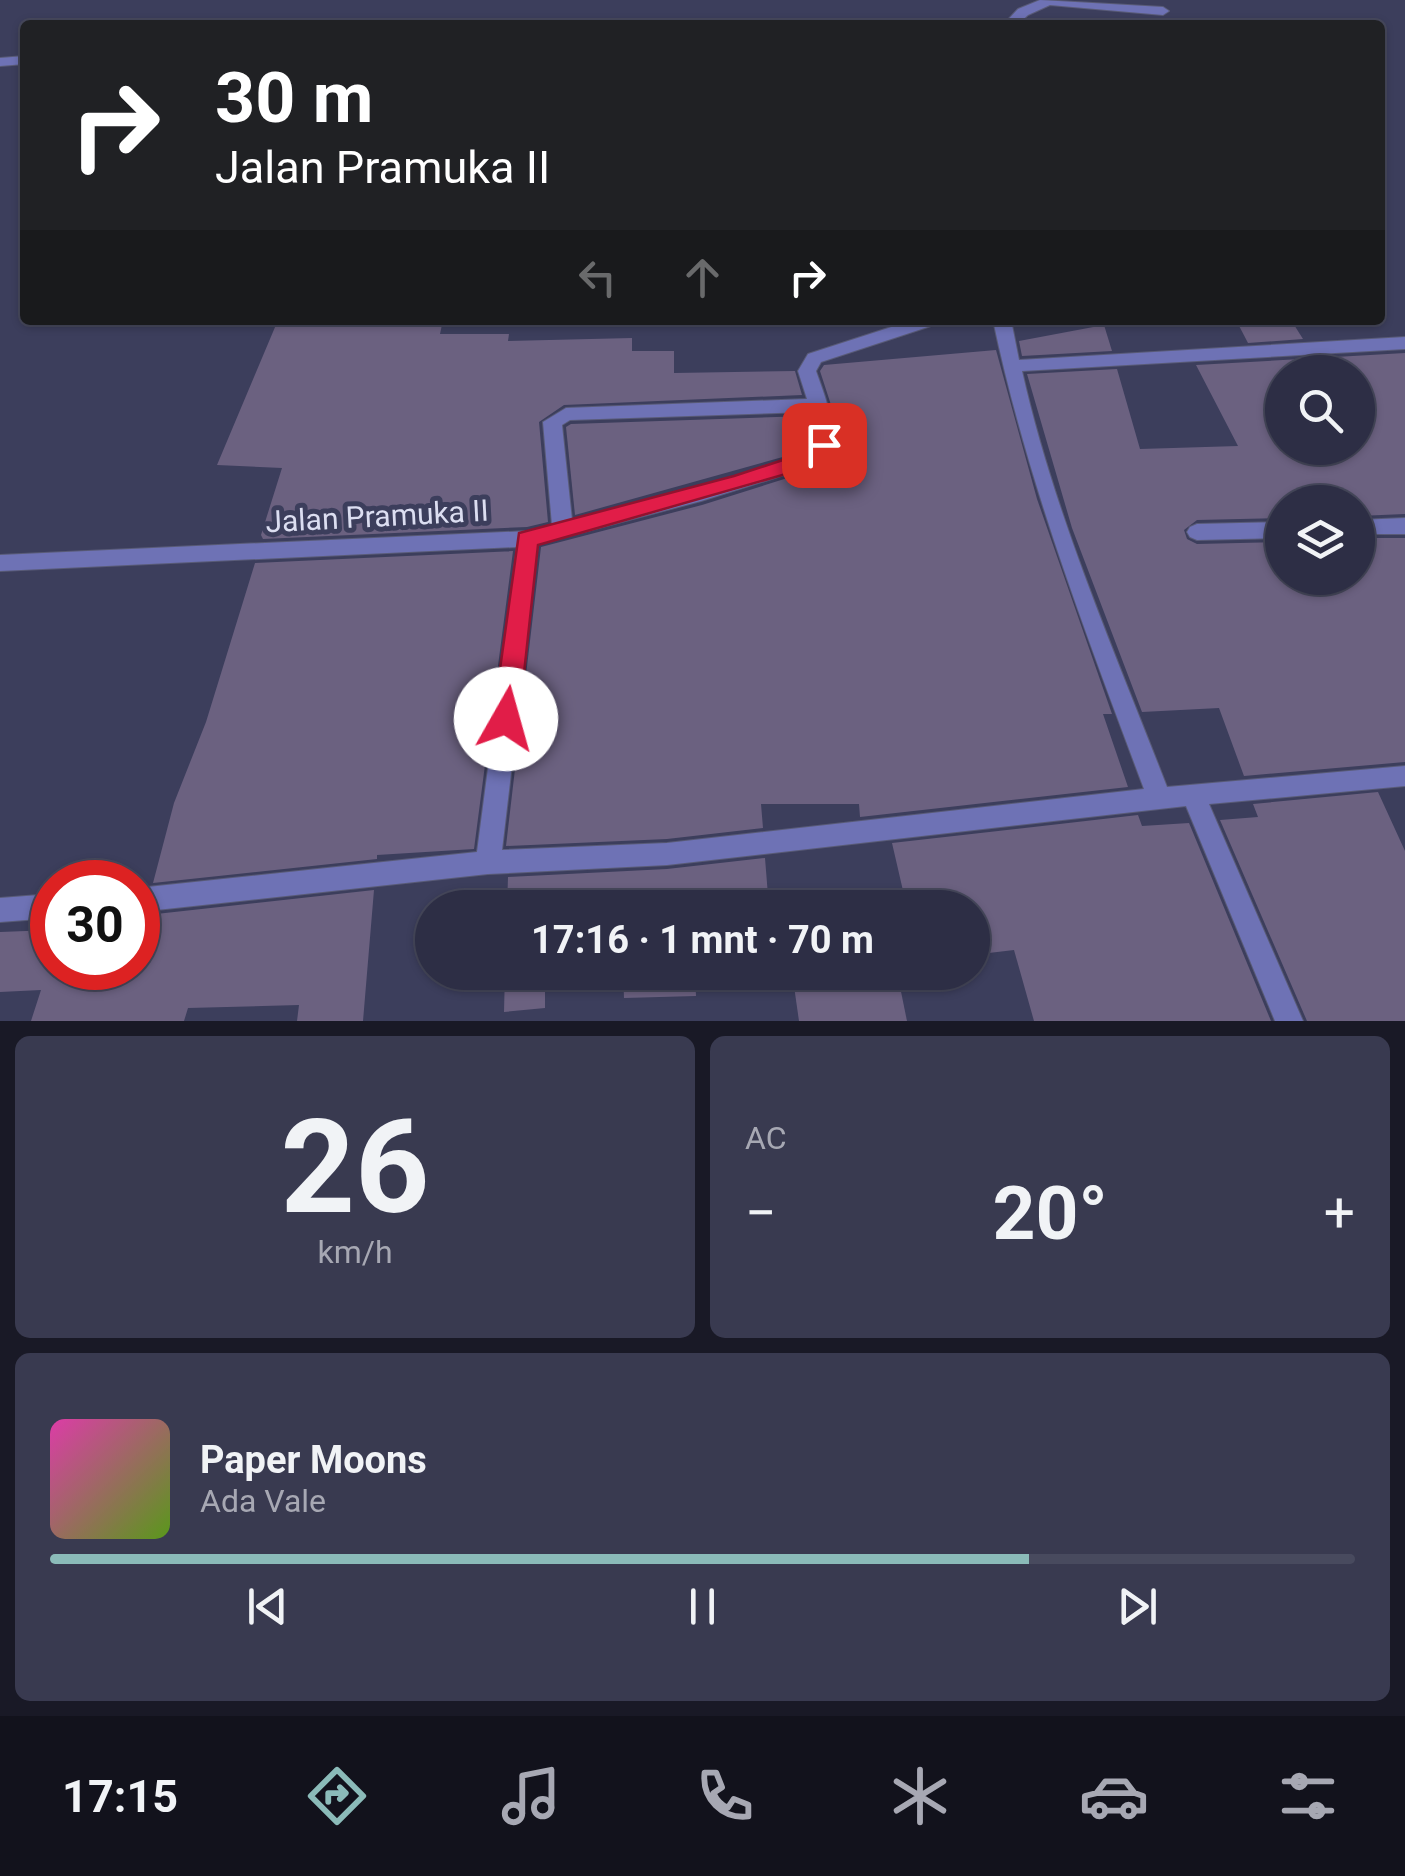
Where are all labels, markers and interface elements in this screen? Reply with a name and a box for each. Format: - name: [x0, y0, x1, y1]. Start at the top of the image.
- text: 30 m: [215, 57, 373, 139]
- icon: right: [50, 60, 180, 190]
- text: Jalan Pramuka II: [215, 141, 550, 194]
- icon: left: [570, 250, 625, 305]
- icon: ahead: [675, 250, 730, 305]
- icon: right: [780, 250, 835, 305]
- map controls: [1265, 355, 1375, 595]
- button: search: [1265, 355, 1375, 465]
- pin: [782, 403, 867, 488]
- icon: arrive: [797, 418, 852, 473]
- button: layers: [1265, 485, 1375, 595]
- street label: Jalan Pramuka II: [265, 493, 489, 539]
- position arrow: [454, 667, 558, 771]
- speed limit sign: 30: [30, 860, 160, 990]
- text: 17:16 · 1 mnt · 70 m: [531, 918, 874, 962]
- text: 26: [280, 1091, 430, 1244]
- text: AC: [745, 1119, 787, 1157]
- text: 20°: [992, 1169, 1108, 1257]
- text: −: [745, 1181, 776, 1245]
- text: +: [1324, 1181, 1355, 1245]
- text: km/h: [317, 1233, 393, 1271]
- text: Paper Moons: [200, 1438, 427, 1482]
- text: Ada Vale: [200, 1482, 326, 1520]
- icon: previous: [240, 1579, 295, 1634]
- icon: pause: [675, 1579, 730, 1634]
- icon: next: [1110, 1579, 1165, 1634]
- icon: directions: [302, 1761, 372, 1831]
- icon: music: [496, 1761, 566, 1831]
- icon: phone: [690, 1761, 760, 1831]
- icon: climate: [885, 1761, 955, 1831]
- icon: car: [1079, 1761, 1149, 1831]
- icon: filters: [1273, 1761, 1343, 1831]
- text: 17:15: [62, 1770, 178, 1823]

